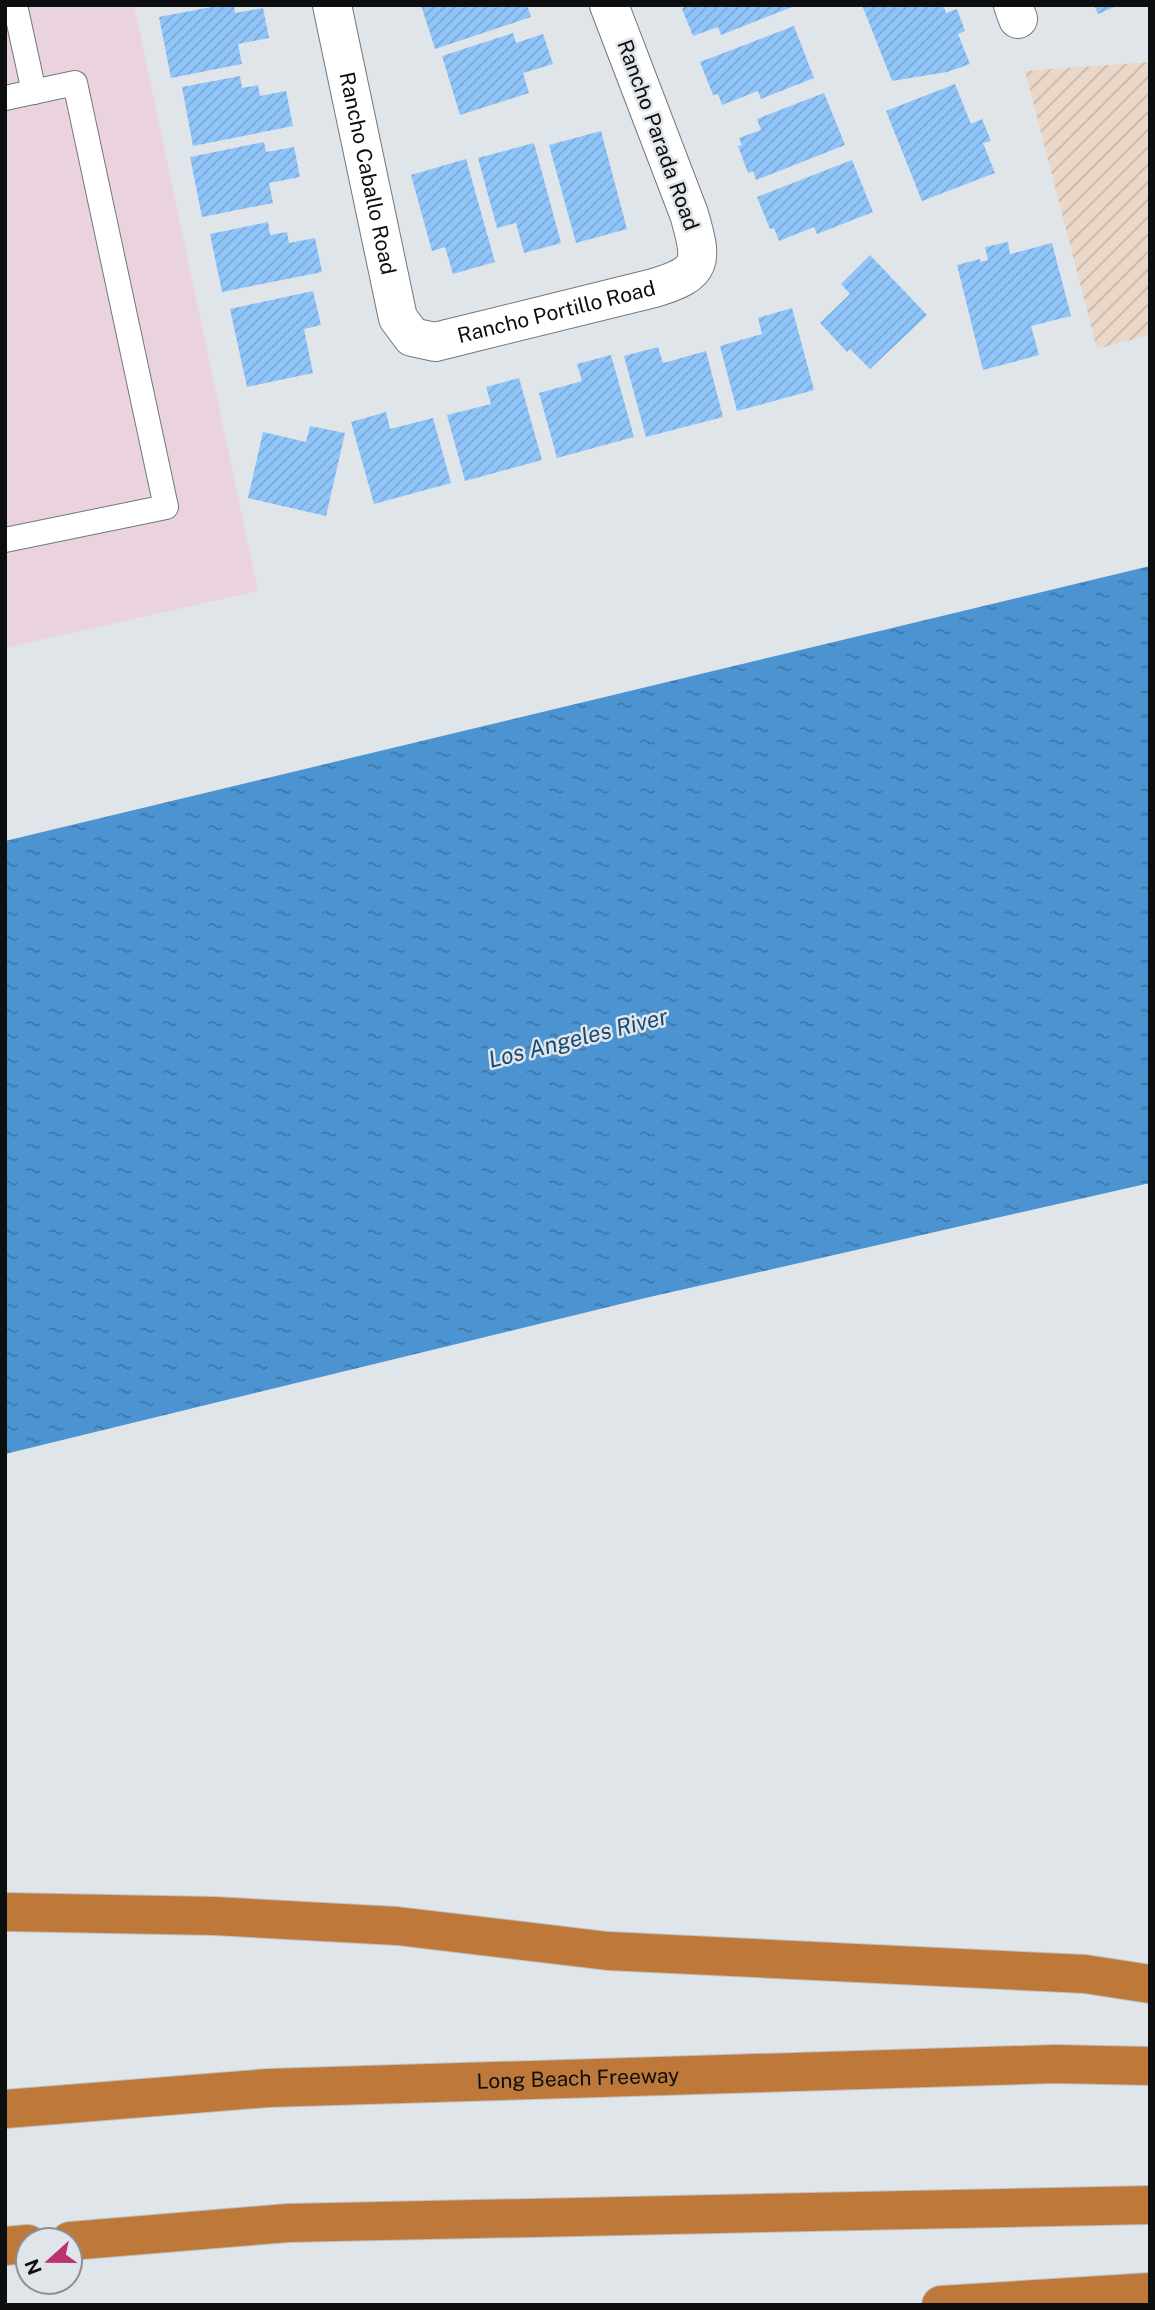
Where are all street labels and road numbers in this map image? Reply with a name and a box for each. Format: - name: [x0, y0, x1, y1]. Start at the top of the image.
- street label: Rancho Parada Road: [612, 36, 705, 234]
- street label: Rancho Caballo Road: [334, 70, 402, 277]
- street label: Rancho Portillo Road: [455, 275, 658, 348]
- street label: Long Beach Freeway: [476, 2062, 680, 2094]

